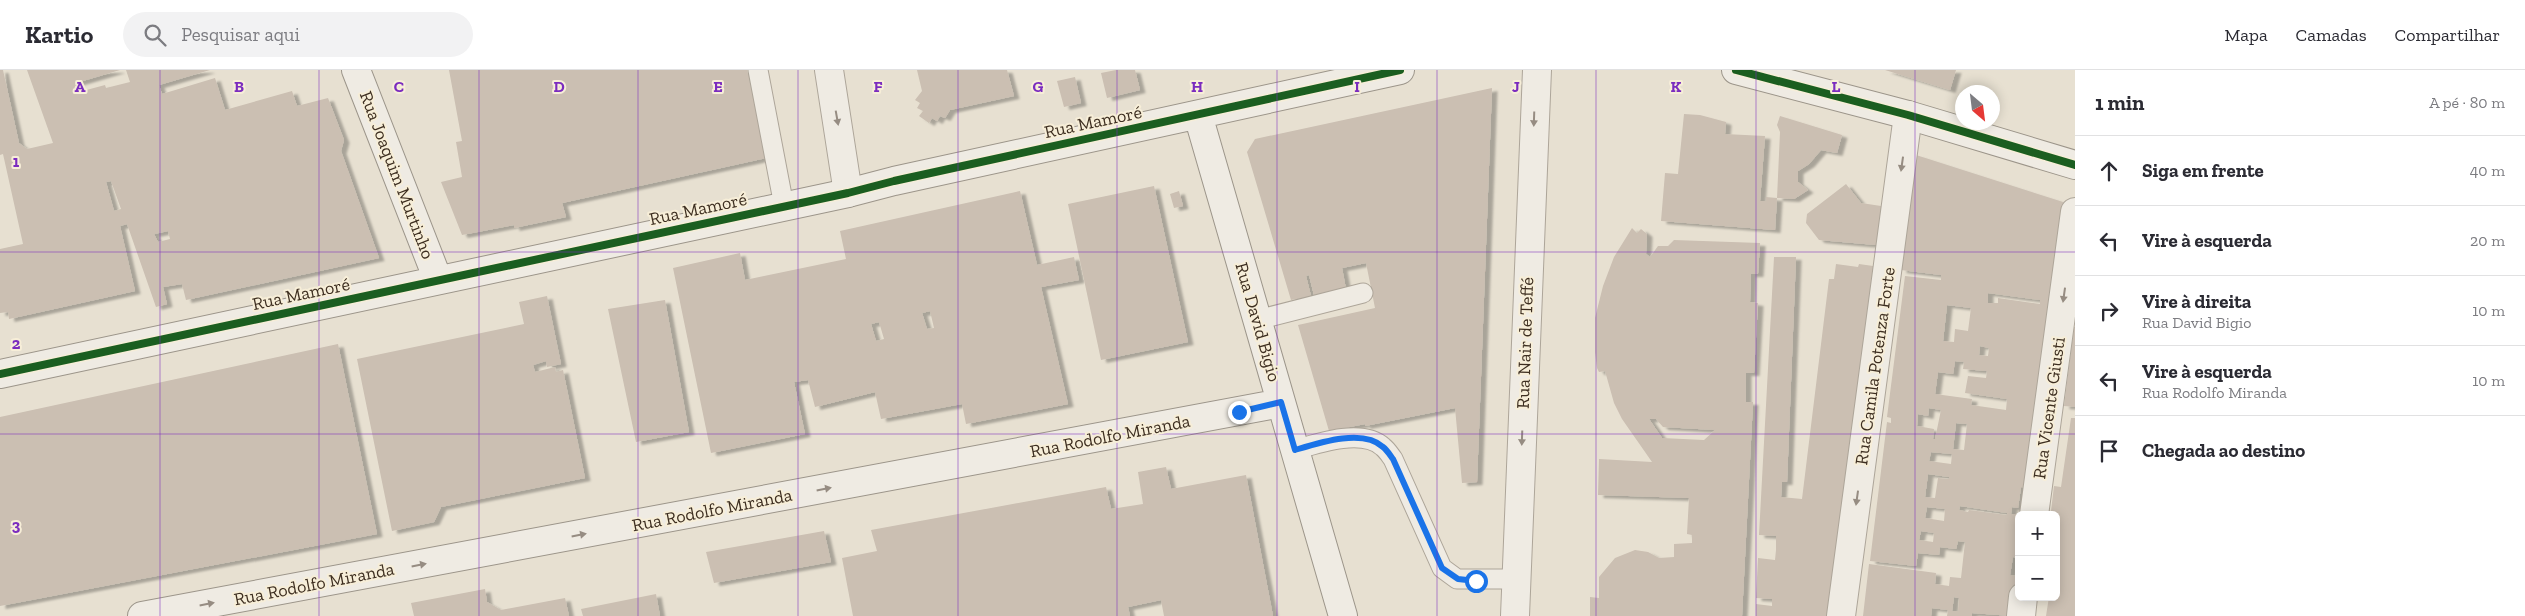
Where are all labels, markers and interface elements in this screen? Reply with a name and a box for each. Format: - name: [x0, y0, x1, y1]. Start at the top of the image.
- search box: [123, 12, 473, 57]
- text: Kartio: [25, 20, 93, 49]
- icon: search: [141, 21, 169, 49]
- text: Pesquisar aqui: [181, 23, 300, 46]
- text: Mapa: [2225, 24, 2268, 46]
- text: Camadas: [2296, 24, 2367, 46]
- text: Compartilhar: [2395, 24, 2500, 46]
- text: A: [75, 77, 86, 96]
- text: B: [234, 77, 244, 96]
- text: C: [394, 77, 404, 96]
- text: D: [553, 77, 565, 96]
- text: E: [713, 77, 723, 96]
- text: F: [873, 77, 883, 96]
- text: G: [1033, 77, 1044, 96]
- text: H: [1191, 77, 1203, 96]
- text: I: [1354, 77, 1360, 96]
- text: J: [1512, 77, 1520, 96]
- text: K: [1671, 77, 1682, 96]
- text: L: [1832, 77, 1841, 96]
- north arrow: [1955, 85, 2000, 130]
- street label: Rua Joaquim Murtinho: [355, 88, 439, 262]
- text: 1 min: [2095, 90, 2145, 115]
- text: A pé · 80 m: [2429, 93, 2505, 112]
- street label: Rua Mamoré: [1042, 101, 1144, 143]
- one-way arrow: [833, 110, 841, 126]
- one-way arrow: [1530, 111, 1538, 127]
- text: 1: [13, 152, 20, 171]
- one-way arrow: [1898, 156, 1906, 172]
- icon: ahead: [2095, 157, 2123, 185]
- text: Siga em frente: [2142, 159, 2264, 182]
- text: 40 m: [2470, 161, 2505, 180]
- street label: Rua Mamoré: [647, 188, 749, 230]
- icon: left: [2095, 227, 2123, 255]
- text: Vire à esquerda: [2142, 229, 2272, 252]
- text: 20 m: [2470, 231, 2505, 250]
- street label: Rua David Bigio: [1230, 260, 1286, 384]
- street label: Rua Camila Potenza Forte: [1850, 266, 1900, 466]
- street label: Rua Mamoré: [250, 273, 352, 315]
- street label: Rua Nair de Teffé: [1512, 277, 1538, 409]
- one-way arrow: [2060, 287, 2068, 303]
- text: Vire à direita: [2142, 290, 2251, 313]
- icon: right: [2095, 297, 2123, 325]
- text: 10 m: [2472, 301, 2505, 320]
- text: Rua David Bigio: [2142, 313, 2251, 332]
- text: 2: [12, 334, 21, 353]
- street label: Rua Vicente Giusti: [2028, 336, 2070, 480]
- text: Vire à esquerda: [2142, 360, 2272, 383]
- icon: left: [2095, 367, 2123, 395]
- text: 10 m: [2472, 371, 2505, 390]
- text: Rua Rodolfo Miranda: [2142, 383, 2287, 402]
- route end: [1228, 401, 1251, 424]
- street label: Rua Rodolfo Miranda: [1028, 410, 1192, 462]
- one-way arrow: [1517, 431, 1525, 447]
- icon: arrive: [2095, 437, 2123, 465]
- text: Chegada ao destino: [2142, 439, 2305, 462]
- street label: Rua Rodolfo Miranda: [630, 484, 794, 536]
- one-way arrow: [817, 485, 833, 493]
- one-way arrow: [1853, 490, 1861, 506]
- map controls: [2015, 511, 2060, 601]
- button: +: [2015, 511, 2060, 556]
- text: 3: [12, 516, 21, 535]
- one-way arrow: [571, 530, 587, 538]
- button: −: [2015, 556, 2060, 601]
- street label: Rua Rodolfo Miranda: [232, 558, 396, 610]
- one-way arrow: [411, 560, 427, 568]
- route start: [1465, 570, 1488, 593]
- one-way arrow: [200, 599, 216, 607]

